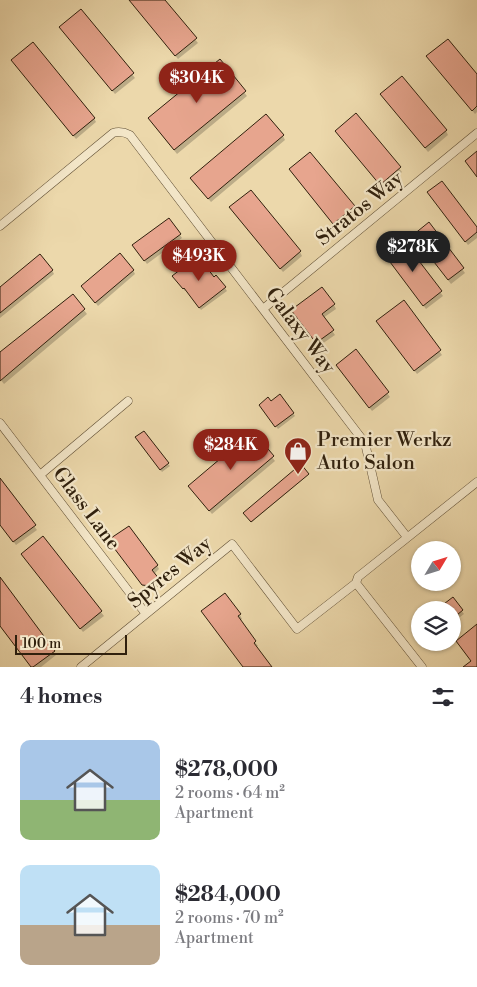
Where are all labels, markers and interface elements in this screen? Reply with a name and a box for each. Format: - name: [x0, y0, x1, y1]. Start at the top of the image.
- pin: $304K: [162, 62, 232, 104]
- text: $304K: [170, 68, 224, 88]
- street label: Stratos Way: [311, 166, 409, 252]
- pin: $278K: [378, 230, 448, 273]
- text: $278K: [387, 237, 439, 257]
- pin: $493K: [164, 240, 234, 282]
- text: $493K: [173, 246, 225, 266]
- street label: Galaxy Way: [260, 283, 341, 379]
- pin: $284K: [196, 428, 266, 471]
- place label: Premier Werkz Auto Salon: [316, 428, 452, 476]
- text: $284K: [204, 435, 258, 455]
- shop icon: Premier Werkz Auto Salon: [283, 436, 313, 475]
- street label: Glass Lane: [47, 462, 125, 556]
- street label: Spyres Way: [123, 532, 217, 614]
- north arrow: [411, 541, 461, 591]
- map controls: [411, 541, 461, 651]
- button: layers: [411, 601, 461, 651]
- scale bar: [15, 632, 128, 655]
- text: 100 m: [22, 635, 61, 653]
- icon: filters: [429, 683, 457, 711]
- text: 4 homes: [20, 684, 102, 710]
- text: $278,000: [175, 757, 278, 783]
- icon: home: [60, 760, 120, 820]
- text: 2 rooms · 64 m²: [175, 783, 285, 803]
- text: Apartment: [175, 803, 254, 823]
- text: $284,000: [175, 882, 281, 908]
- icon: home: [60, 885, 120, 945]
- text: 2 rooms · 70 m²: [175, 908, 284, 928]
- text: Apartment: [175, 928, 254, 948]

